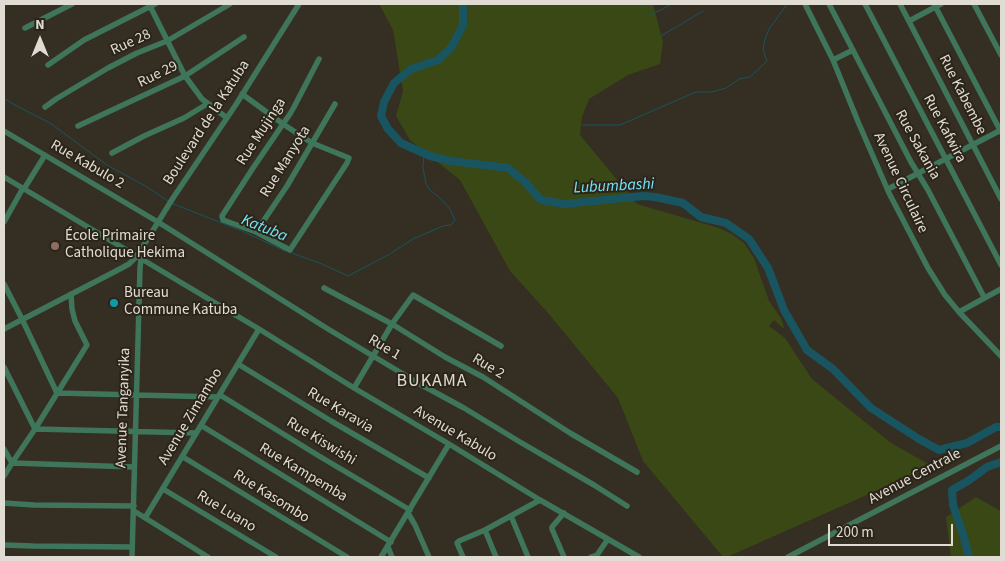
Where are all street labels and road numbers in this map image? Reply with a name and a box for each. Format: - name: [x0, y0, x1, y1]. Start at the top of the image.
- street label: Rue 28: [108, 26, 154, 60]
- street label: Rue Kabembe: [934, 52, 990, 138]
- street label: Boulevard de la Katuba: [160, 57, 254, 189]
- street label: Rue 29: [135, 58, 181, 92]
- street label: Rue Kafwira: [919, 92, 969, 166]
- street label: Rue Mujinga: [234, 95, 290, 169]
- street label: Rue Sakania: [890, 107, 944, 183]
- street label: Rue Manyota: [257, 123, 315, 201]
- street label: Avenue Circulaire: [869, 130, 931, 236]
- street label: Rue Kabulo 2: [47, 137, 127, 193]
- street label: Rue 1: [365, 331, 403, 365]
- street label: Avenue Tanganyika: [113, 347, 135, 469]
- street label: Rue 2: [469, 350, 507, 384]
- street label: Avenue Zimambo: [155, 365, 227, 469]
- street label: Rue Karavia: [304, 384, 376, 438]
- street label: Avenue Kabulo: [410, 402, 500, 466]
- street label: Rue Kiswishi: [283, 414, 359, 470]
- street label: Rue Kampemba: [256, 440, 350, 506]
- street label: Avenue Centrale: [866, 445, 964, 509]
- street label: Rue Kasombo: [229, 466, 313, 528]
- street label: Rue Luano: [193, 487, 259, 537]

